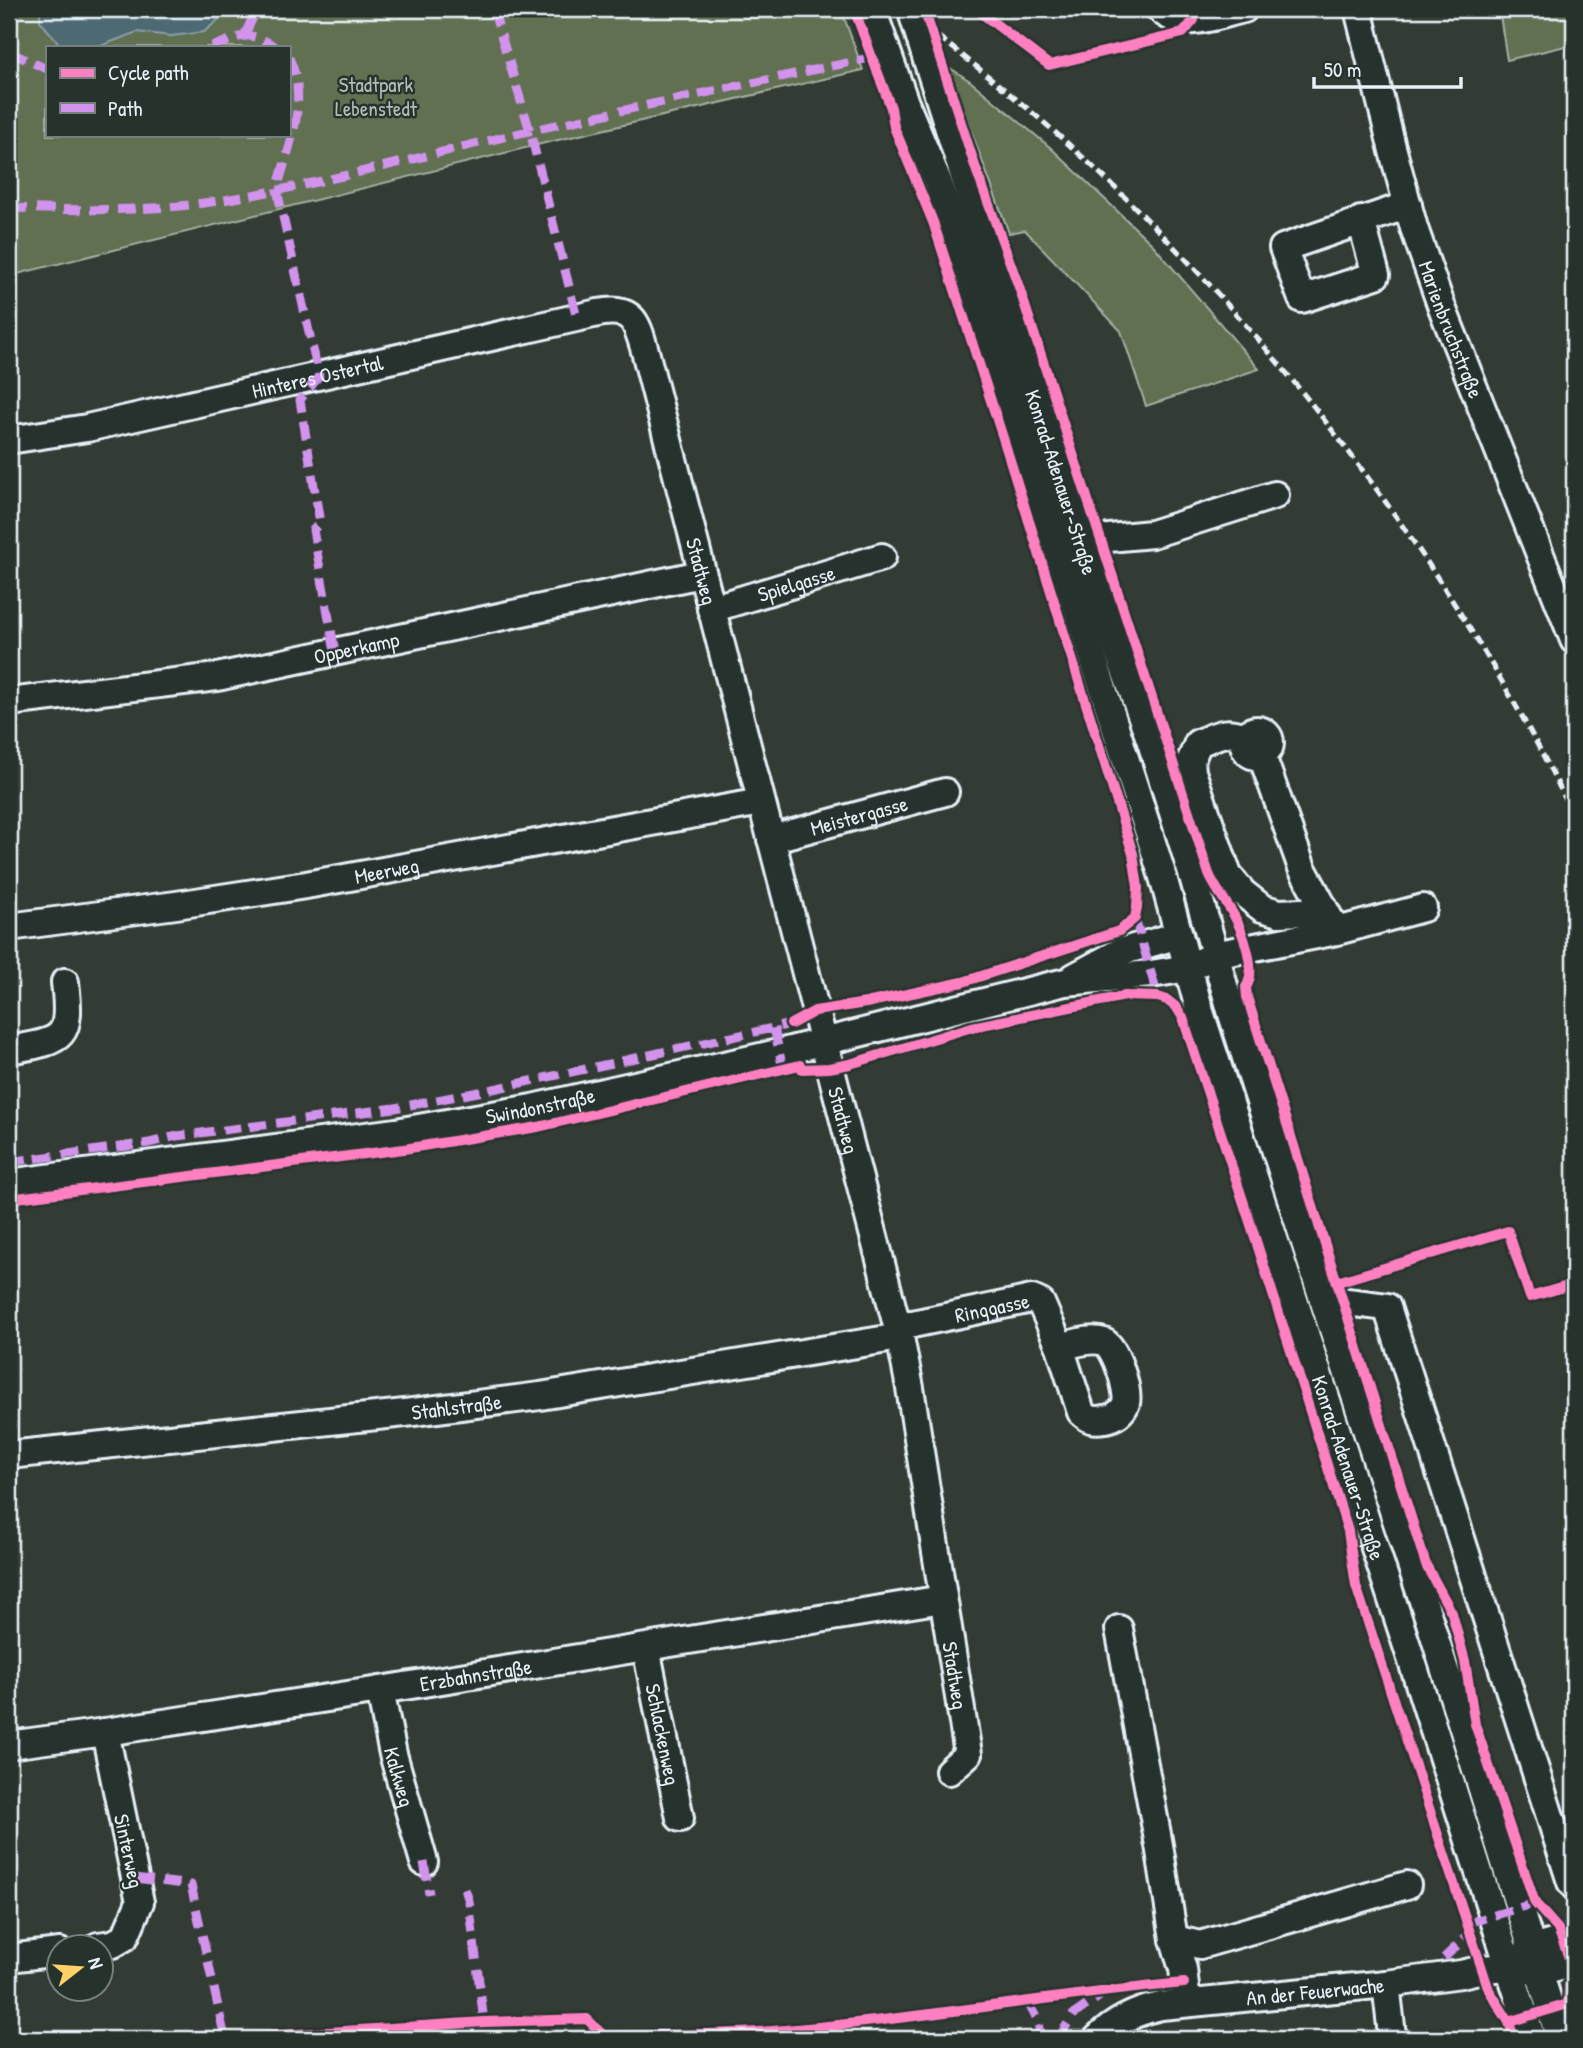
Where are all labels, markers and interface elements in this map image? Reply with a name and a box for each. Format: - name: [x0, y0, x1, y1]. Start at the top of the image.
- legend: [46, 46, 290, 136]
- scale bar: [1314, 46, 1460, 90]
- text: 50 m: [1324, 55, 1361, 84]
- text: Cycle path: [108, 58, 189, 87]
- park label: Stadtpark Lebenstedt: [335, 70, 418, 123]
- text: Path: [108, 94, 143, 123]
- street label: Marienbruchstraße: [1412, 257, 1491, 402]
- street label: Hinteres Ostertal: [249, 347, 386, 405]
- street label: Konrad-Adenauer-Straße: [1019, 386, 1105, 578]
- street label: Stadtweg: [679, 535, 724, 608]
- street label: Spielgasse: [754, 558, 838, 609]
- street label: Opperkamp: [311, 624, 402, 671]
- street label: Meistergasse: [807, 788, 911, 842]
- street label: Meerweg: [352, 850, 421, 890]
- street label: Swindonstraße: [483, 1080, 598, 1130]
- street label: Stadtweg: [821, 1084, 866, 1157]
- street label: Ringgasse: [952, 1285, 1032, 1329]
- street label: Konrad-Adenauer-Straße: [1305, 1372, 1392, 1564]
- street label: Stahlstraße: [410, 1386, 503, 1427]
- street label: Stadtweg: [936, 1640, 975, 1711]
- street label: Erzbahnstraße: [418, 1651, 534, 1698]
- street label: Schlackenweg: [639, 1681, 688, 1787]
- street label: Kalkweg: [377, 1744, 422, 1810]
- street label: Sinterweg: [107, 1811, 151, 1891]
- north arrow: [46, 1932, 116, 2002]
- text: N: [82, 1954, 110, 1972]
- street label: An der Feuerwache: [1245, 1970, 1386, 2012]

